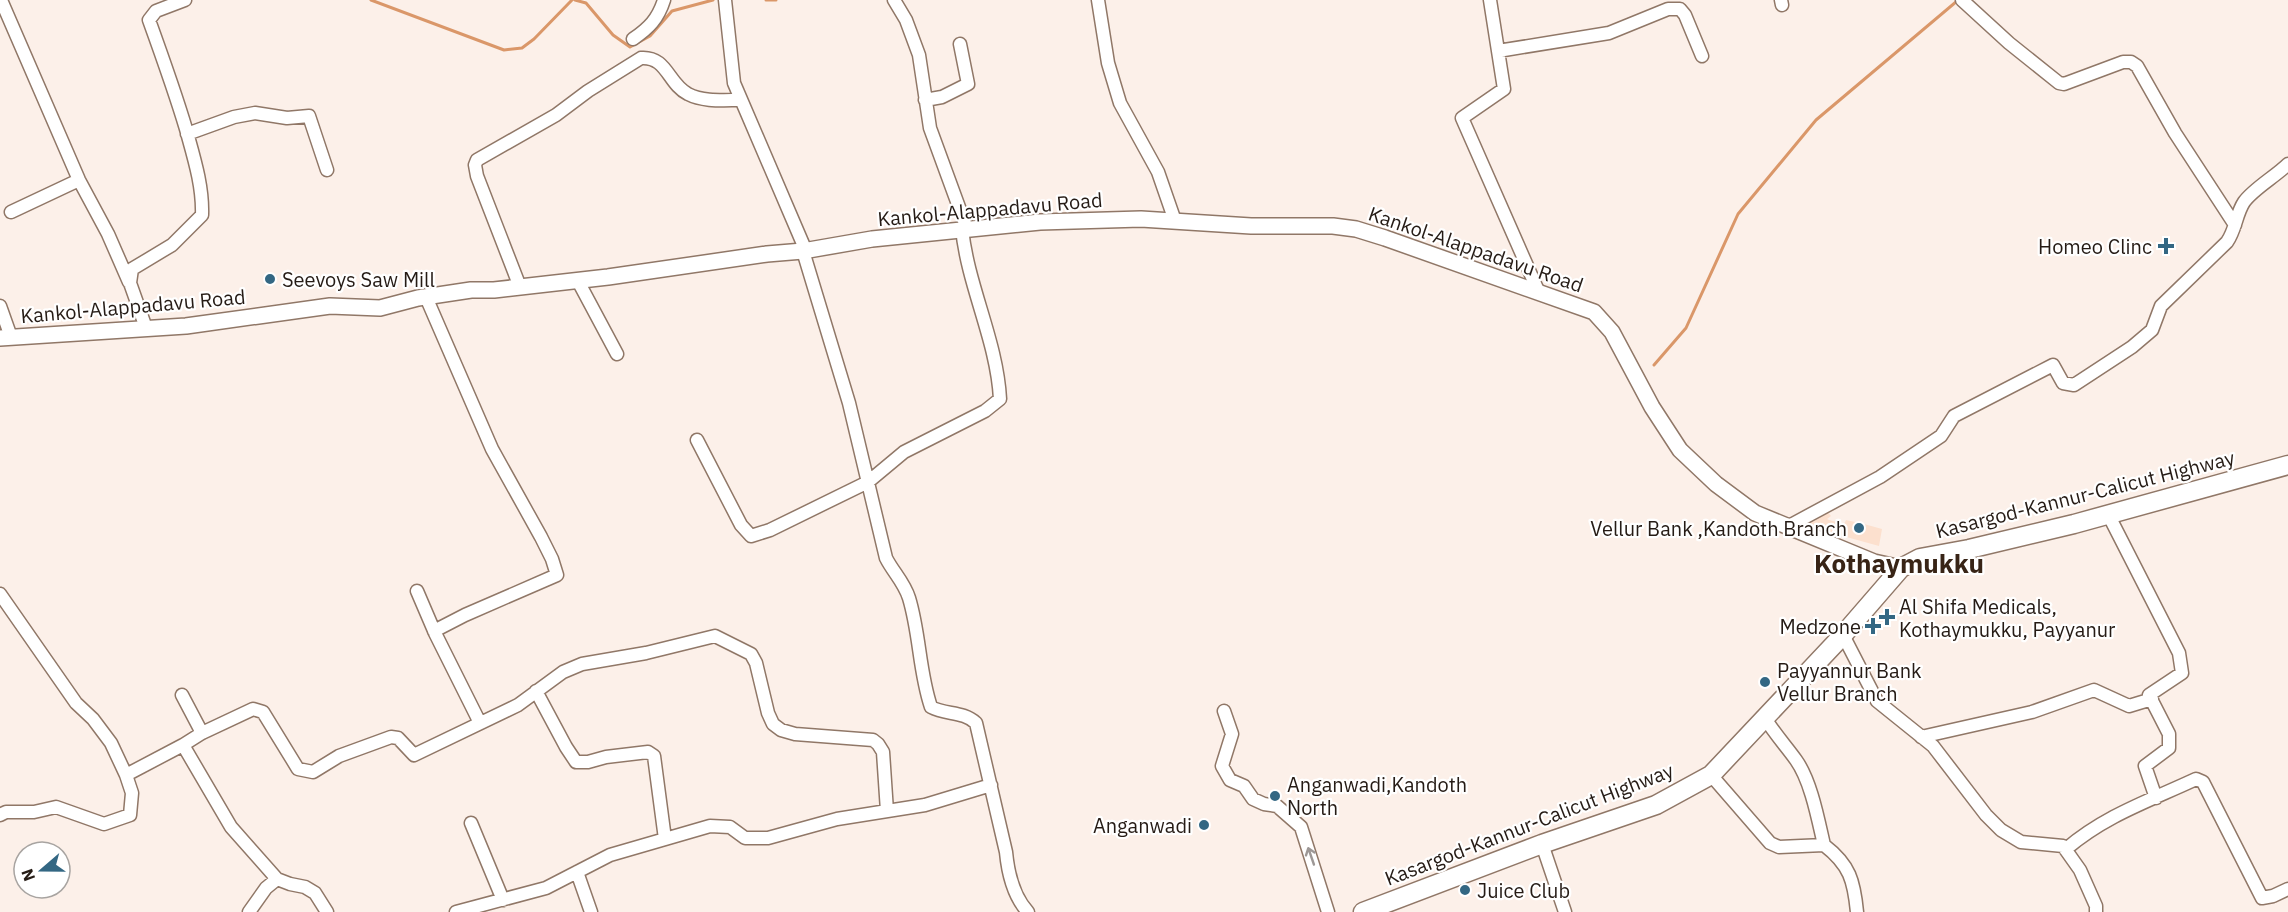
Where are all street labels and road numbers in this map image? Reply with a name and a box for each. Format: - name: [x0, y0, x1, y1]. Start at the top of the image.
- street label: Kankol-Alappadavu Road: [877, 186, 1103, 232]
- street label: Kankol-Alappadavu Road: [1365, 200, 1587, 298]
- street label: Kankol-Alappadavu Road: [20, 283, 246, 329]
- street label: Kasargod-Kannur-Calicut Highway: [1933, 444, 2237, 544]
- street label: Kasargod-Kannur-Calicut Highway: [1381, 756, 1677, 892]

